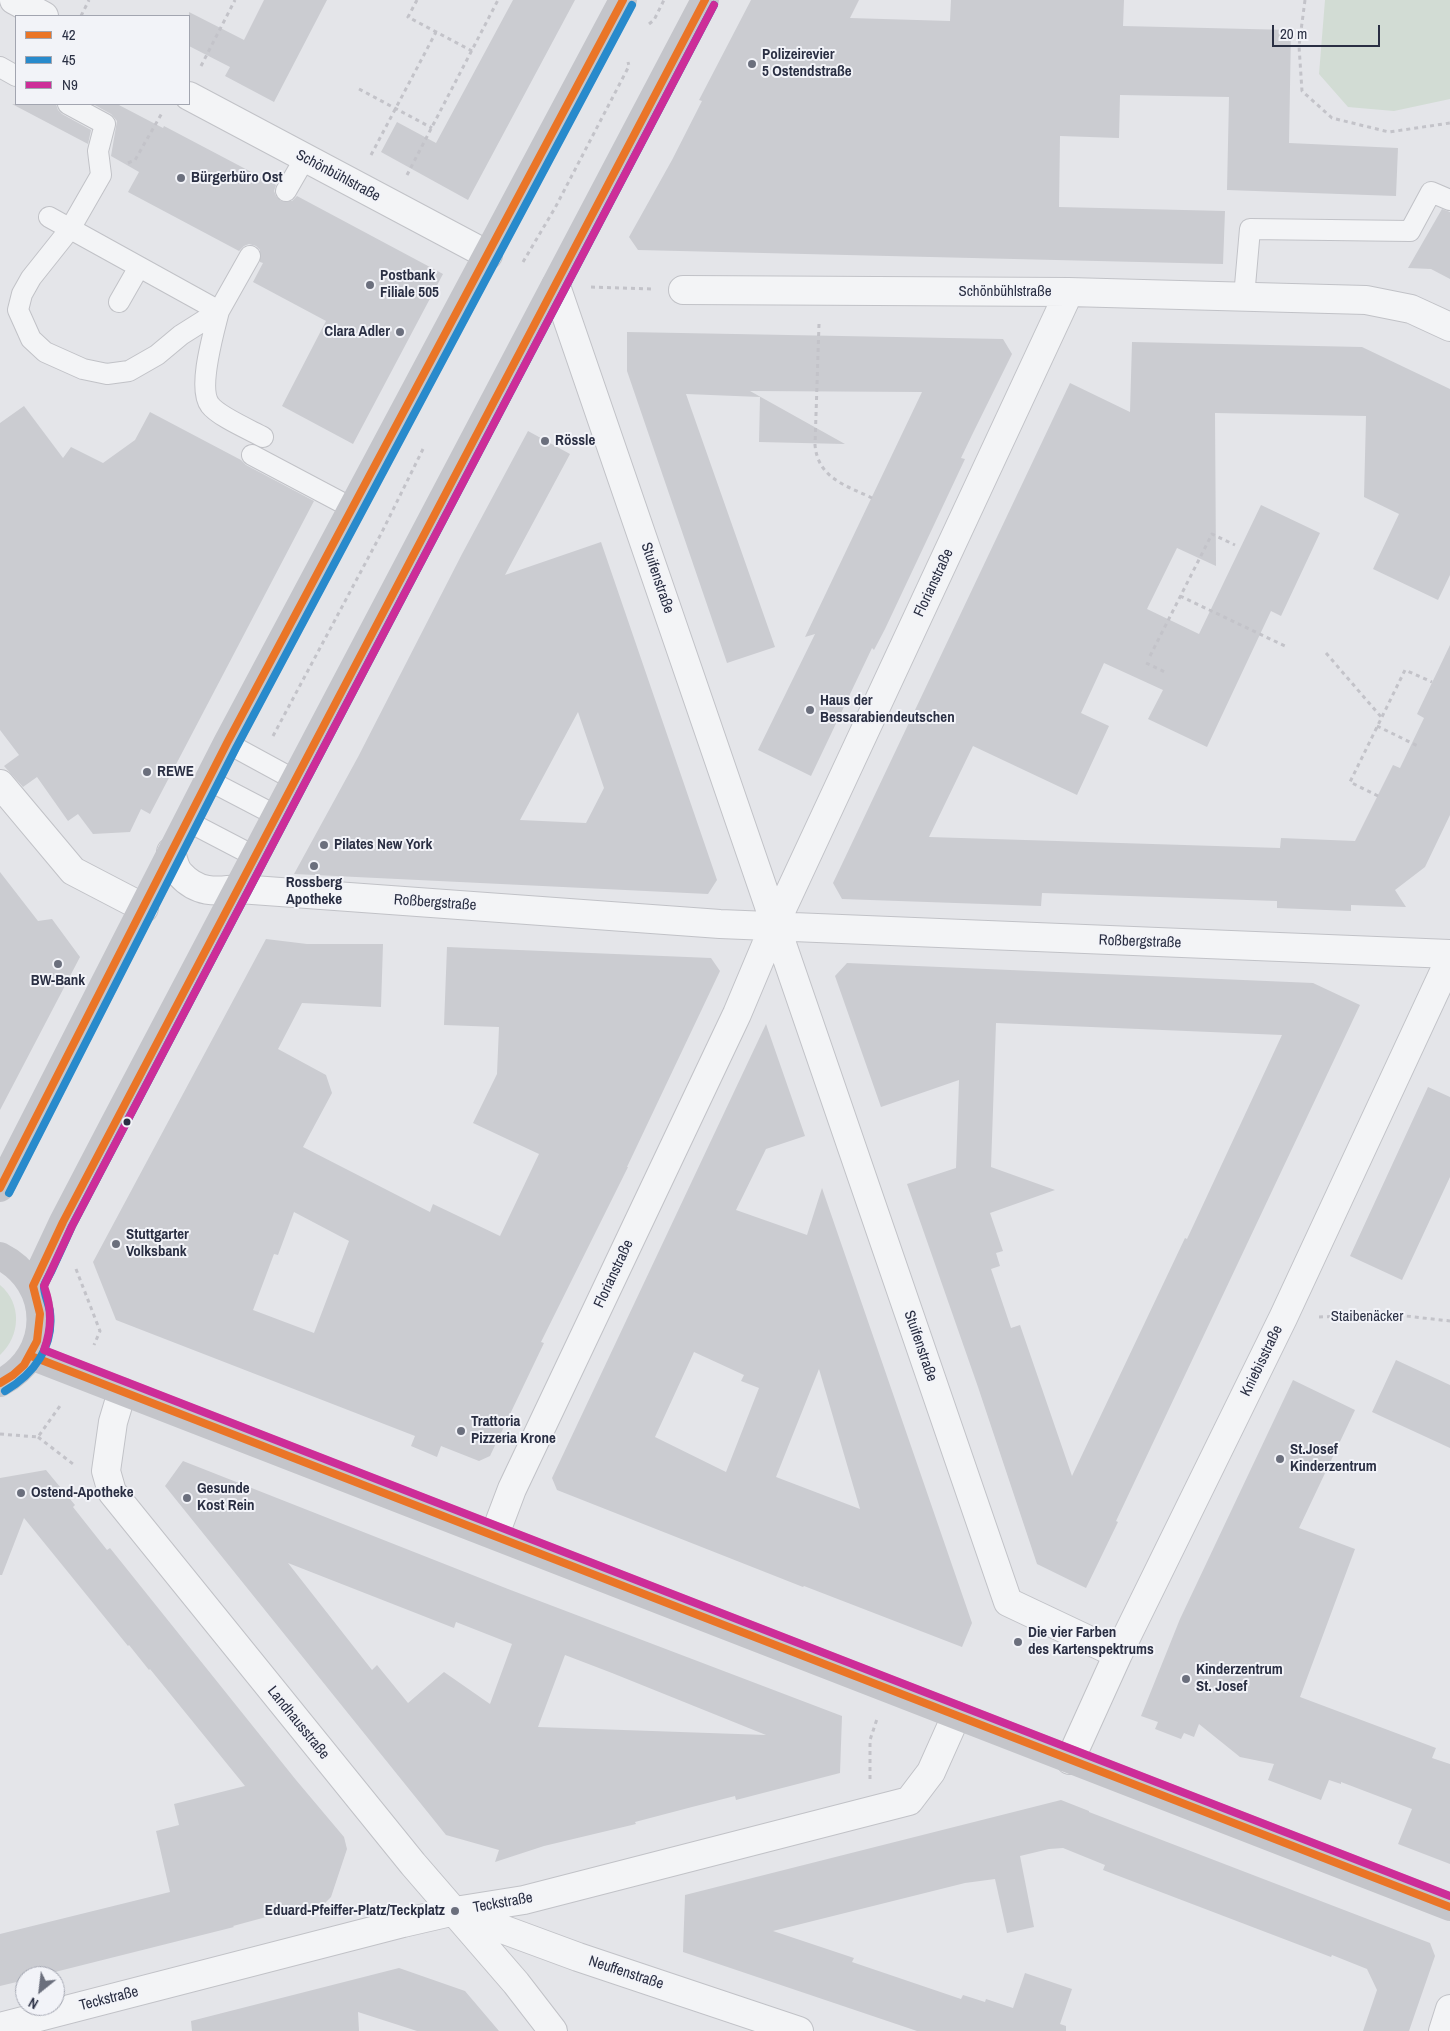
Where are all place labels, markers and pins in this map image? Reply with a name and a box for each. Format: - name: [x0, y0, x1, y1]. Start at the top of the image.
- place label: Polizeirevier 5 Ostendstraße: [762, 46, 852, 81]
- marker: Polizeirevier 5 Ostendstraße: [746, 58, 758, 70]
- place label: Bürgerbüro Ost: [191, 169, 283, 187]
- marker: Bürgerbüro Ost: [175, 172, 187, 184]
- place label: Postbank Filiale 505: [380, 267, 439, 302]
- marker: Postbank Filiale 505: [364, 279, 376, 291]
- place label: Clara Adler: [324, 323, 390, 341]
- marker: Clara Adler: [394, 326, 406, 338]
- place label: Rössle: [555, 432, 595, 450]
- marker: Rössle: [539, 435, 551, 447]
- place label: Haus der Bessarabiendeutschen: [820, 692, 955, 727]
- marker: Haus der Bessarabiendeutschen: [804, 704, 816, 716]
- place label: REWE: [157, 763, 194, 781]
- marker: REWE: [141, 766, 153, 778]
- place label: Pilates New York: [334, 836, 432, 854]
- marker: Pilates New York: [318, 839, 330, 851]
- marker: Rossberg Apotheke: [308, 860, 320, 872]
- place label: Rossberg Apotheke: [286, 874, 342, 909]
- marker: BW-Bank: [52, 958, 64, 970]
- place label: BW-Bank: [31, 972, 85, 990]
- unlabelled marker: [122, 1117, 132, 1127]
- place label: Stuttgarter Volksbank: [126, 1226, 189, 1261]
- marker: Stuttgarter Volksbank: [110, 1238, 122, 1250]
- place label: Trattoria Pizzeria Krone: [471, 1413, 556, 1448]
- marker: Trattoria Pizzeria Krone: [455, 1425, 467, 1437]
- place label: St.Josef Kinderzentrum: [1290, 1441, 1377, 1476]
- marker: St.Josef Kinderzentrum: [1274, 1453, 1286, 1465]
- place label: Gesunde Kost Rein: [197, 1480, 254, 1515]
- place label: Ostend-Apotheke: [31, 1484, 134, 1502]
- marker: Ostend-Apotheke: [15, 1487, 27, 1499]
- marker: Gesunde Kost Rein: [181, 1492, 193, 1504]
- place label: Die vier Farben des Kartenspektrums: [1028, 1624, 1154, 1659]
- marker: Die vier Farben des Kartenspektrums: [1012, 1636, 1024, 1648]
- place label: Kinderzentrum St. Josef: [1196, 1661, 1283, 1696]
- marker: Kinderzentrum St. Josef: [1180, 1673, 1192, 1685]
- place label: Eduard-Pfeiffer-Platz/Teckplatz: [265, 1902, 445, 1920]
- marker: Eduard-Pfeiffer-Platz/Teckplatz: [449, 1905, 461, 1917]

